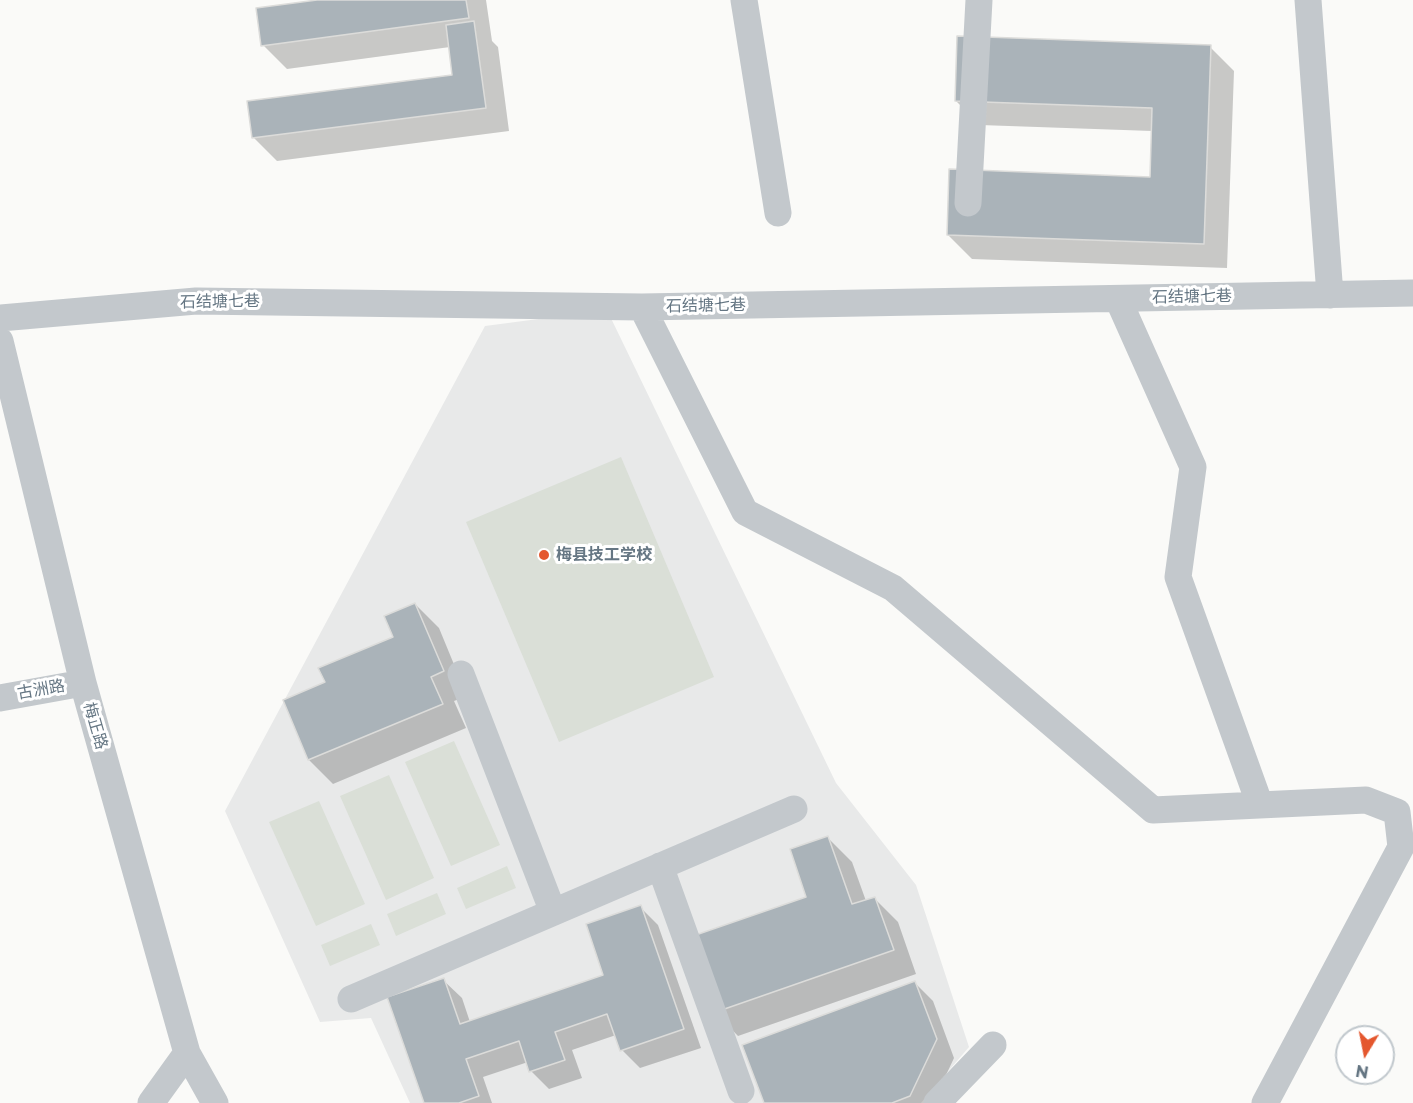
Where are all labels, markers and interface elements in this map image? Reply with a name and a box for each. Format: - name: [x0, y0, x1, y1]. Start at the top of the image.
- street label: 石结塘七巷: [1152, 287, 1232, 307]
- street label: 石结塘七巷: [180, 292, 260, 312]
- street label: 石结塘七巷: [666, 296, 746, 316]
- place label: 梅县技工学校: [556, 545, 652, 565]
- marker: 梅县技工学校: [537, 548, 551, 562]
- street label: 古洲路: [16, 676, 66, 704]
- street label: 梅正路: [79, 700, 111, 752]
- north arrow: [1335, 1025, 1395, 1085]
- text: N: [1354, 1061, 1370, 1082]

